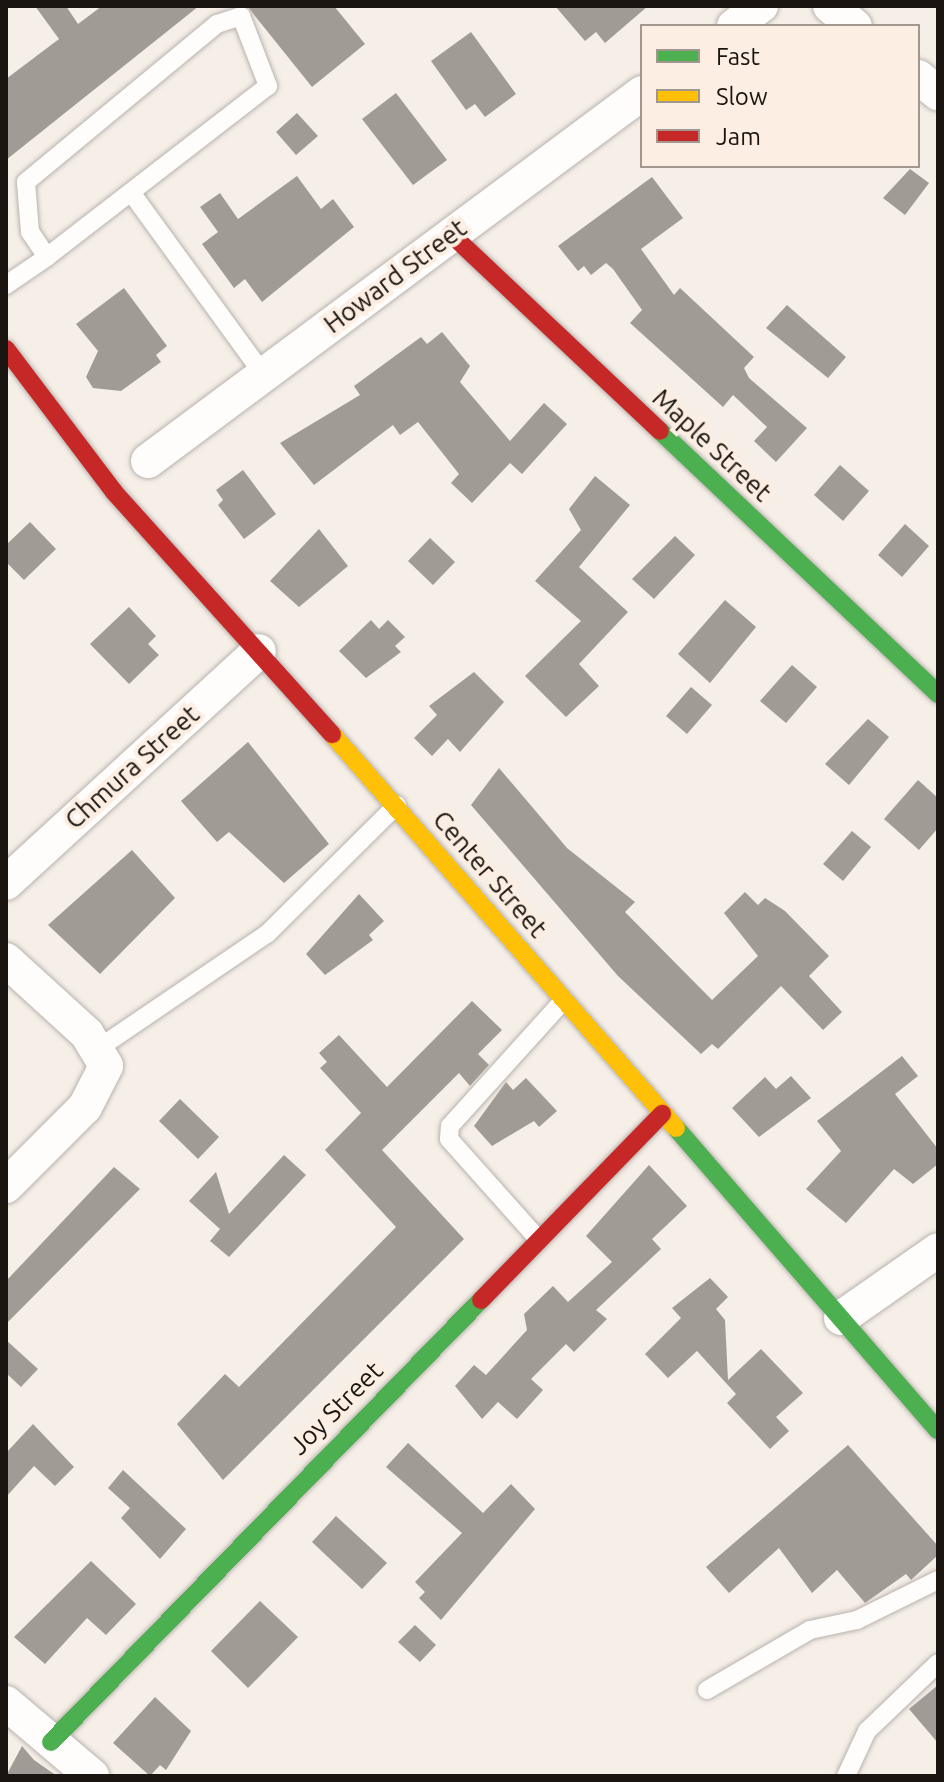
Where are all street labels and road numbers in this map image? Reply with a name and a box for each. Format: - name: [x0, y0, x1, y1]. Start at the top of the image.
- street label: Howard Street: [318, 212, 472, 340]
- street label: Maple Street: [646, 382, 778, 508]
- street label: Chmura Street: [58, 699, 206, 835]
- street label: Center Street: [426, 804, 554, 944]
- street label: Joy Street: [283, 1355, 389, 1461]

